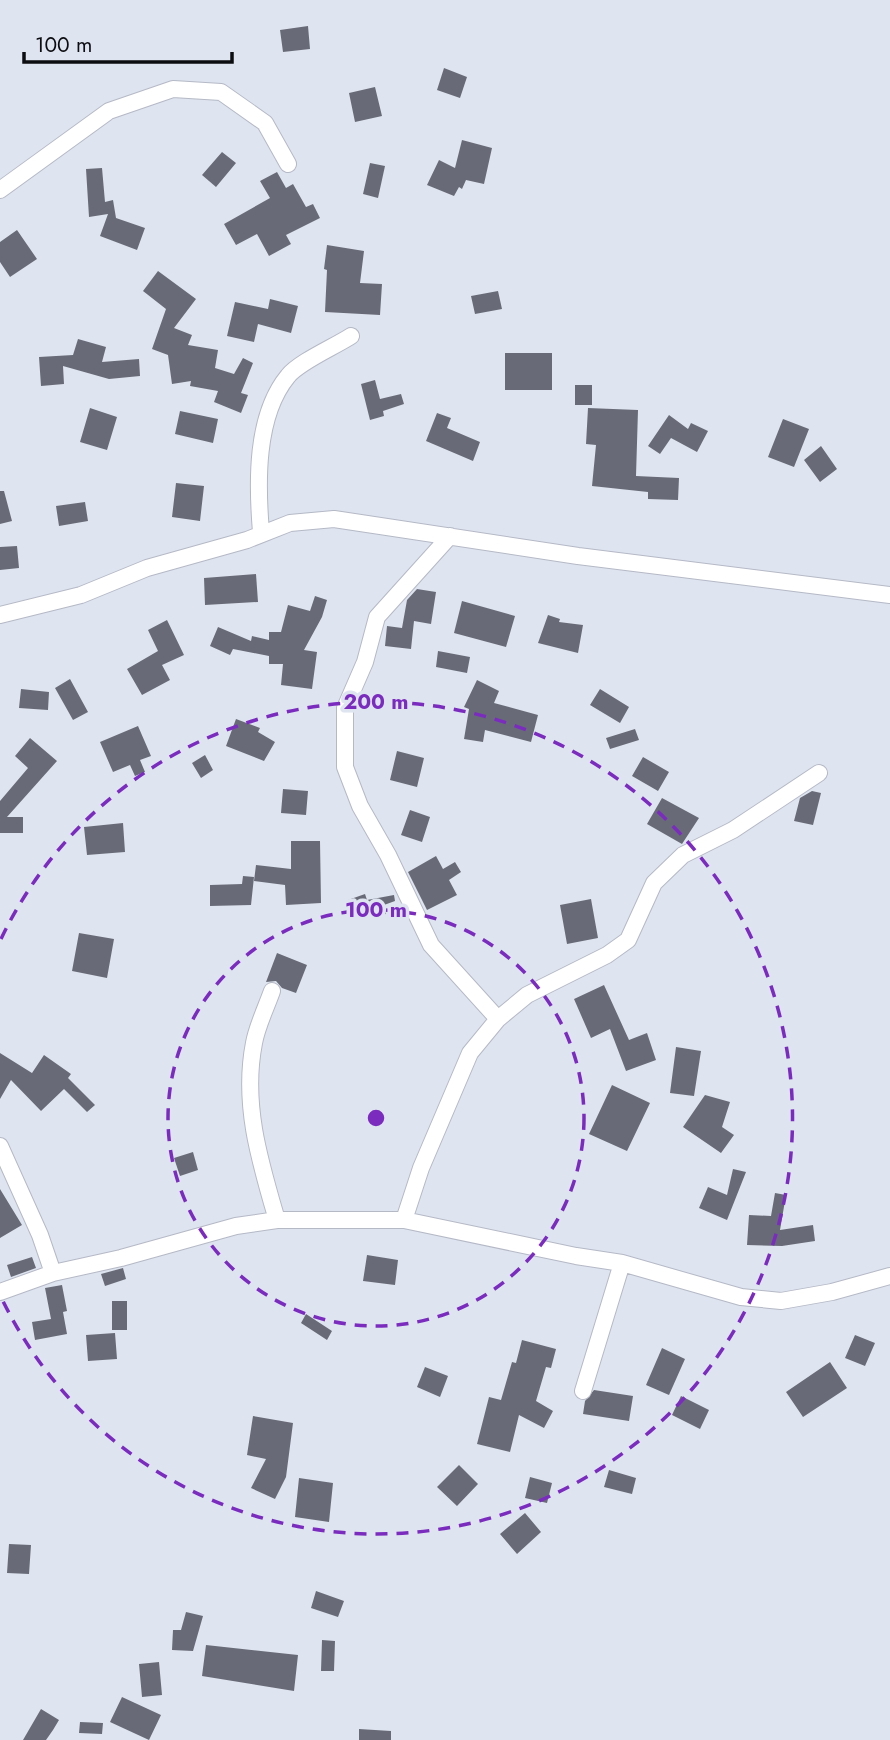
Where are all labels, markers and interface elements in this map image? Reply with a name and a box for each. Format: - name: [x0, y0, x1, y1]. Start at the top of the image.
- scale bar: [24, 21, 233, 65]
- text: 100 m: [35, 30, 92, 60]
- text: 200 m: [343, 687, 409, 717]
- text: 100 m: [345, 895, 407, 925]
- centre of rings: [364, 1106, 388, 1130]

